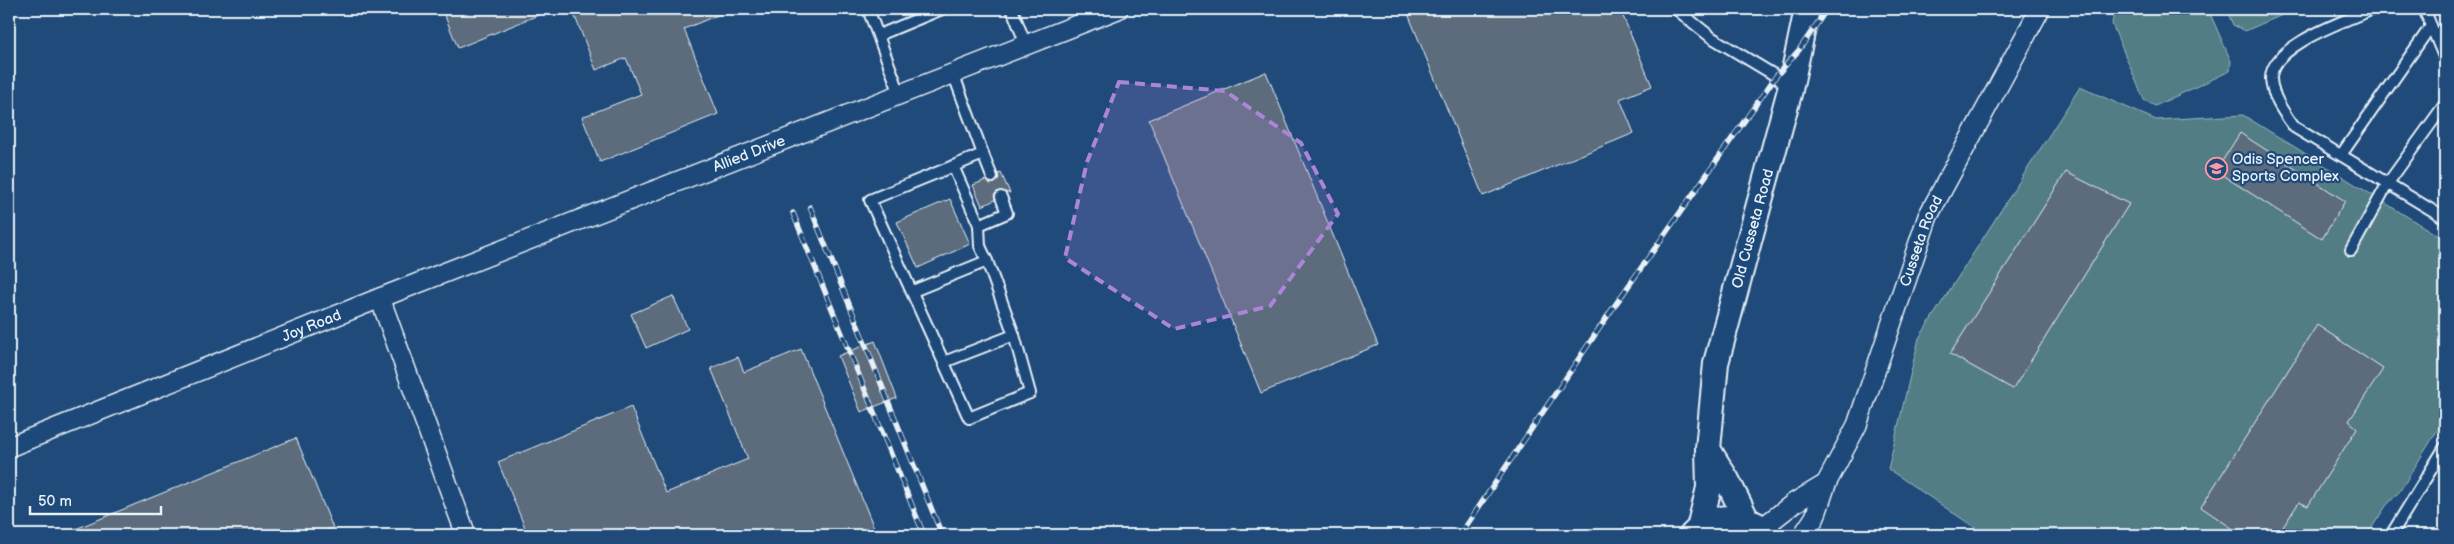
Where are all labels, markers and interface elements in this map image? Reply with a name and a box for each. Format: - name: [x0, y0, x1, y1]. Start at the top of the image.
- street label: Allied Drive: [710, 131, 788, 177]
- place label: Odis Spencer Sports Complex: [2232, 150, 2339, 186]
- school or university icon: Odis Spencer Sports Complex: [2204, 156, 2228, 180]
- street label: Old Cusseta Road: [1728, 167, 1778, 291]
- street label: Cusseta Road: [1896, 192, 1947, 289]
- street label: Joy Road: [279, 306, 344, 346]
- scale bar: [30, 484, 161, 516]
- text: 50 m: [38, 492, 72, 511]

